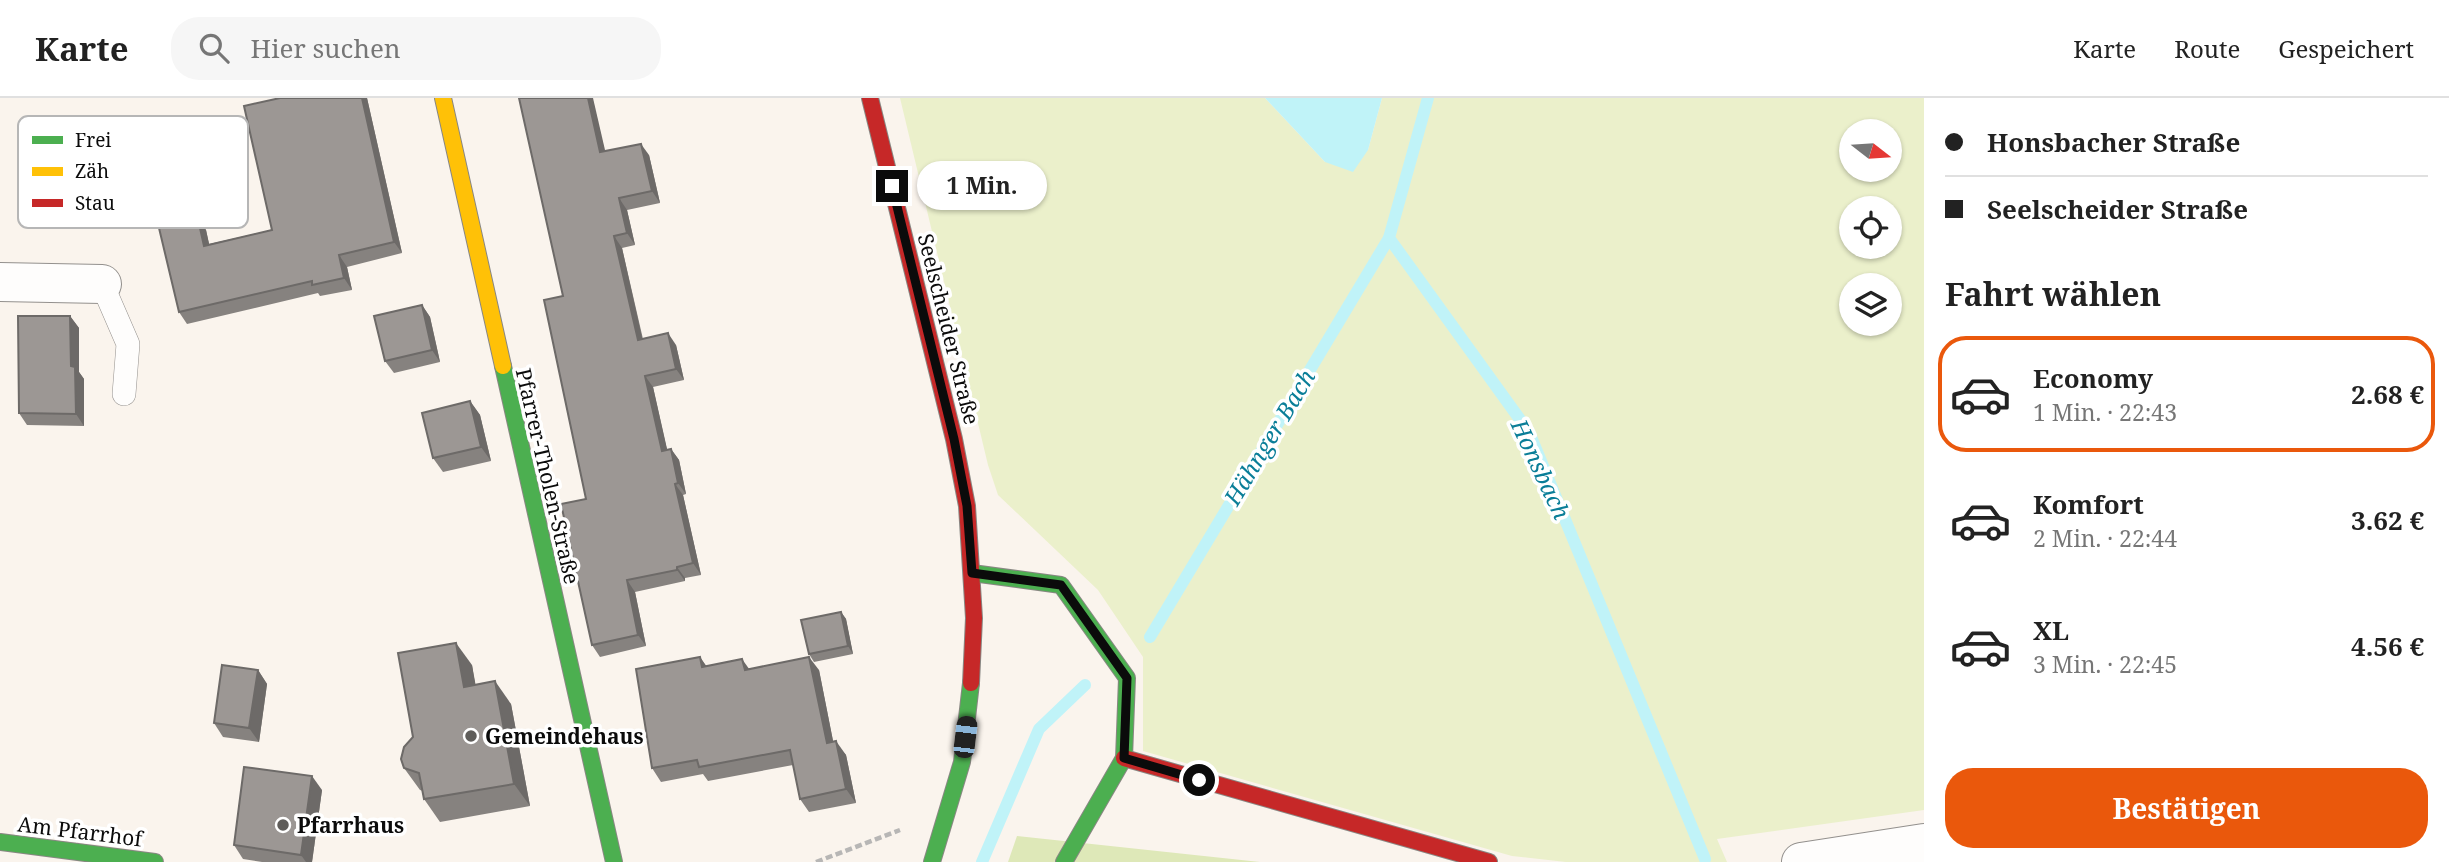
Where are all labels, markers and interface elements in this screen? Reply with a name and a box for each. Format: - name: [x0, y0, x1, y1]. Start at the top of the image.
- search box: [171, 17, 661, 80]
- text: Karte: [35, 26, 129, 71]
- icon: search: [195, 29, 233, 67]
- text: Hier suchen: [251, 30, 401, 66]
- text: Karte: [2073, 32, 2136, 65]
- text: Route: [2174, 32, 2240, 65]
- text: Gespeichert: [2278, 32, 2414, 65]
- legend: [18, 116, 248, 228]
- north arrow: [1839, 119, 1902, 182]
- map controls: [1839, 119, 1902, 336]
- text: Honsbacher Straße: [1987, 124, 2240, 160]
- text: Frei: [75, 127, 111, 153]
- text: Zäh: [75, 158, 109, 184]
- callout: 1 Min.: [917, 162, 1046, 210]
- text: 1 Min.: [946, 169, 1018, 201]
- route end: [876, 170, 908, 202]
- text: Stau: [75, 190, 115, 216]
- text: Seelscheider Straße: [1987, 191, 2248, 227]
- button: locate: [1839, 196, 1902, 259]
- street label: Seelscheider Straße: [912, 231, 986, 427]
- text: Fahrt wählen: [1945, 272, 2161, 315]
- button: layers: [1839, 273, 1902, 336]
- text: Economy: [2033, 360, 2153, 396]
- water label: Hähnger Bach: [1215, 363, 1322, 512]
- icon: car: [1949, 363, 2012, 426]
- street label: Pfarrer-Tholen-Straße: [510, 365, 586, 587]
- text: 2.68 €: [2351, 376, 2424, 412]
- text: 1 Min. · 22:43: [2033, 396, 2177, 428]
- water label: Honsbach: [1503, 413, 1578, 524]
- text: Komfort: [2033, 486, 2144, 522]
- icon: car: [1949, 489, 2012, 552]
- text: 3.62 €: [2351, 502, 2424, 538]
- text: 2 Min. · 22:44: [2033, 522, 2177, 554]
- text: XL: [2033, 612, 2069, 648]
- icon: car: [1949, 615, 2012, 678]
- text: 4.56 €: [2351, 628, 2424, 664]
- text: 3 Min. · 22:45: [2033, 648, 2177, 680]
- car: [953, 715, 978, 759]
- place label: Gemeindehaus: [485, 722, 644, 750]
- marker: Gemeindehaus: [463, 728, 479, 744]
- route start: [1183, 764, 1215, 796]
- button: Bestätigen: [1945, 768, 2428, 848]
- street label: Am Pfarrhof: [16, 809, 146, 853]
- place label: Pfarrhaus: [297, 811, 404, 839]
- marker: Pfarrhaus: [275, 817, 291, 833]

